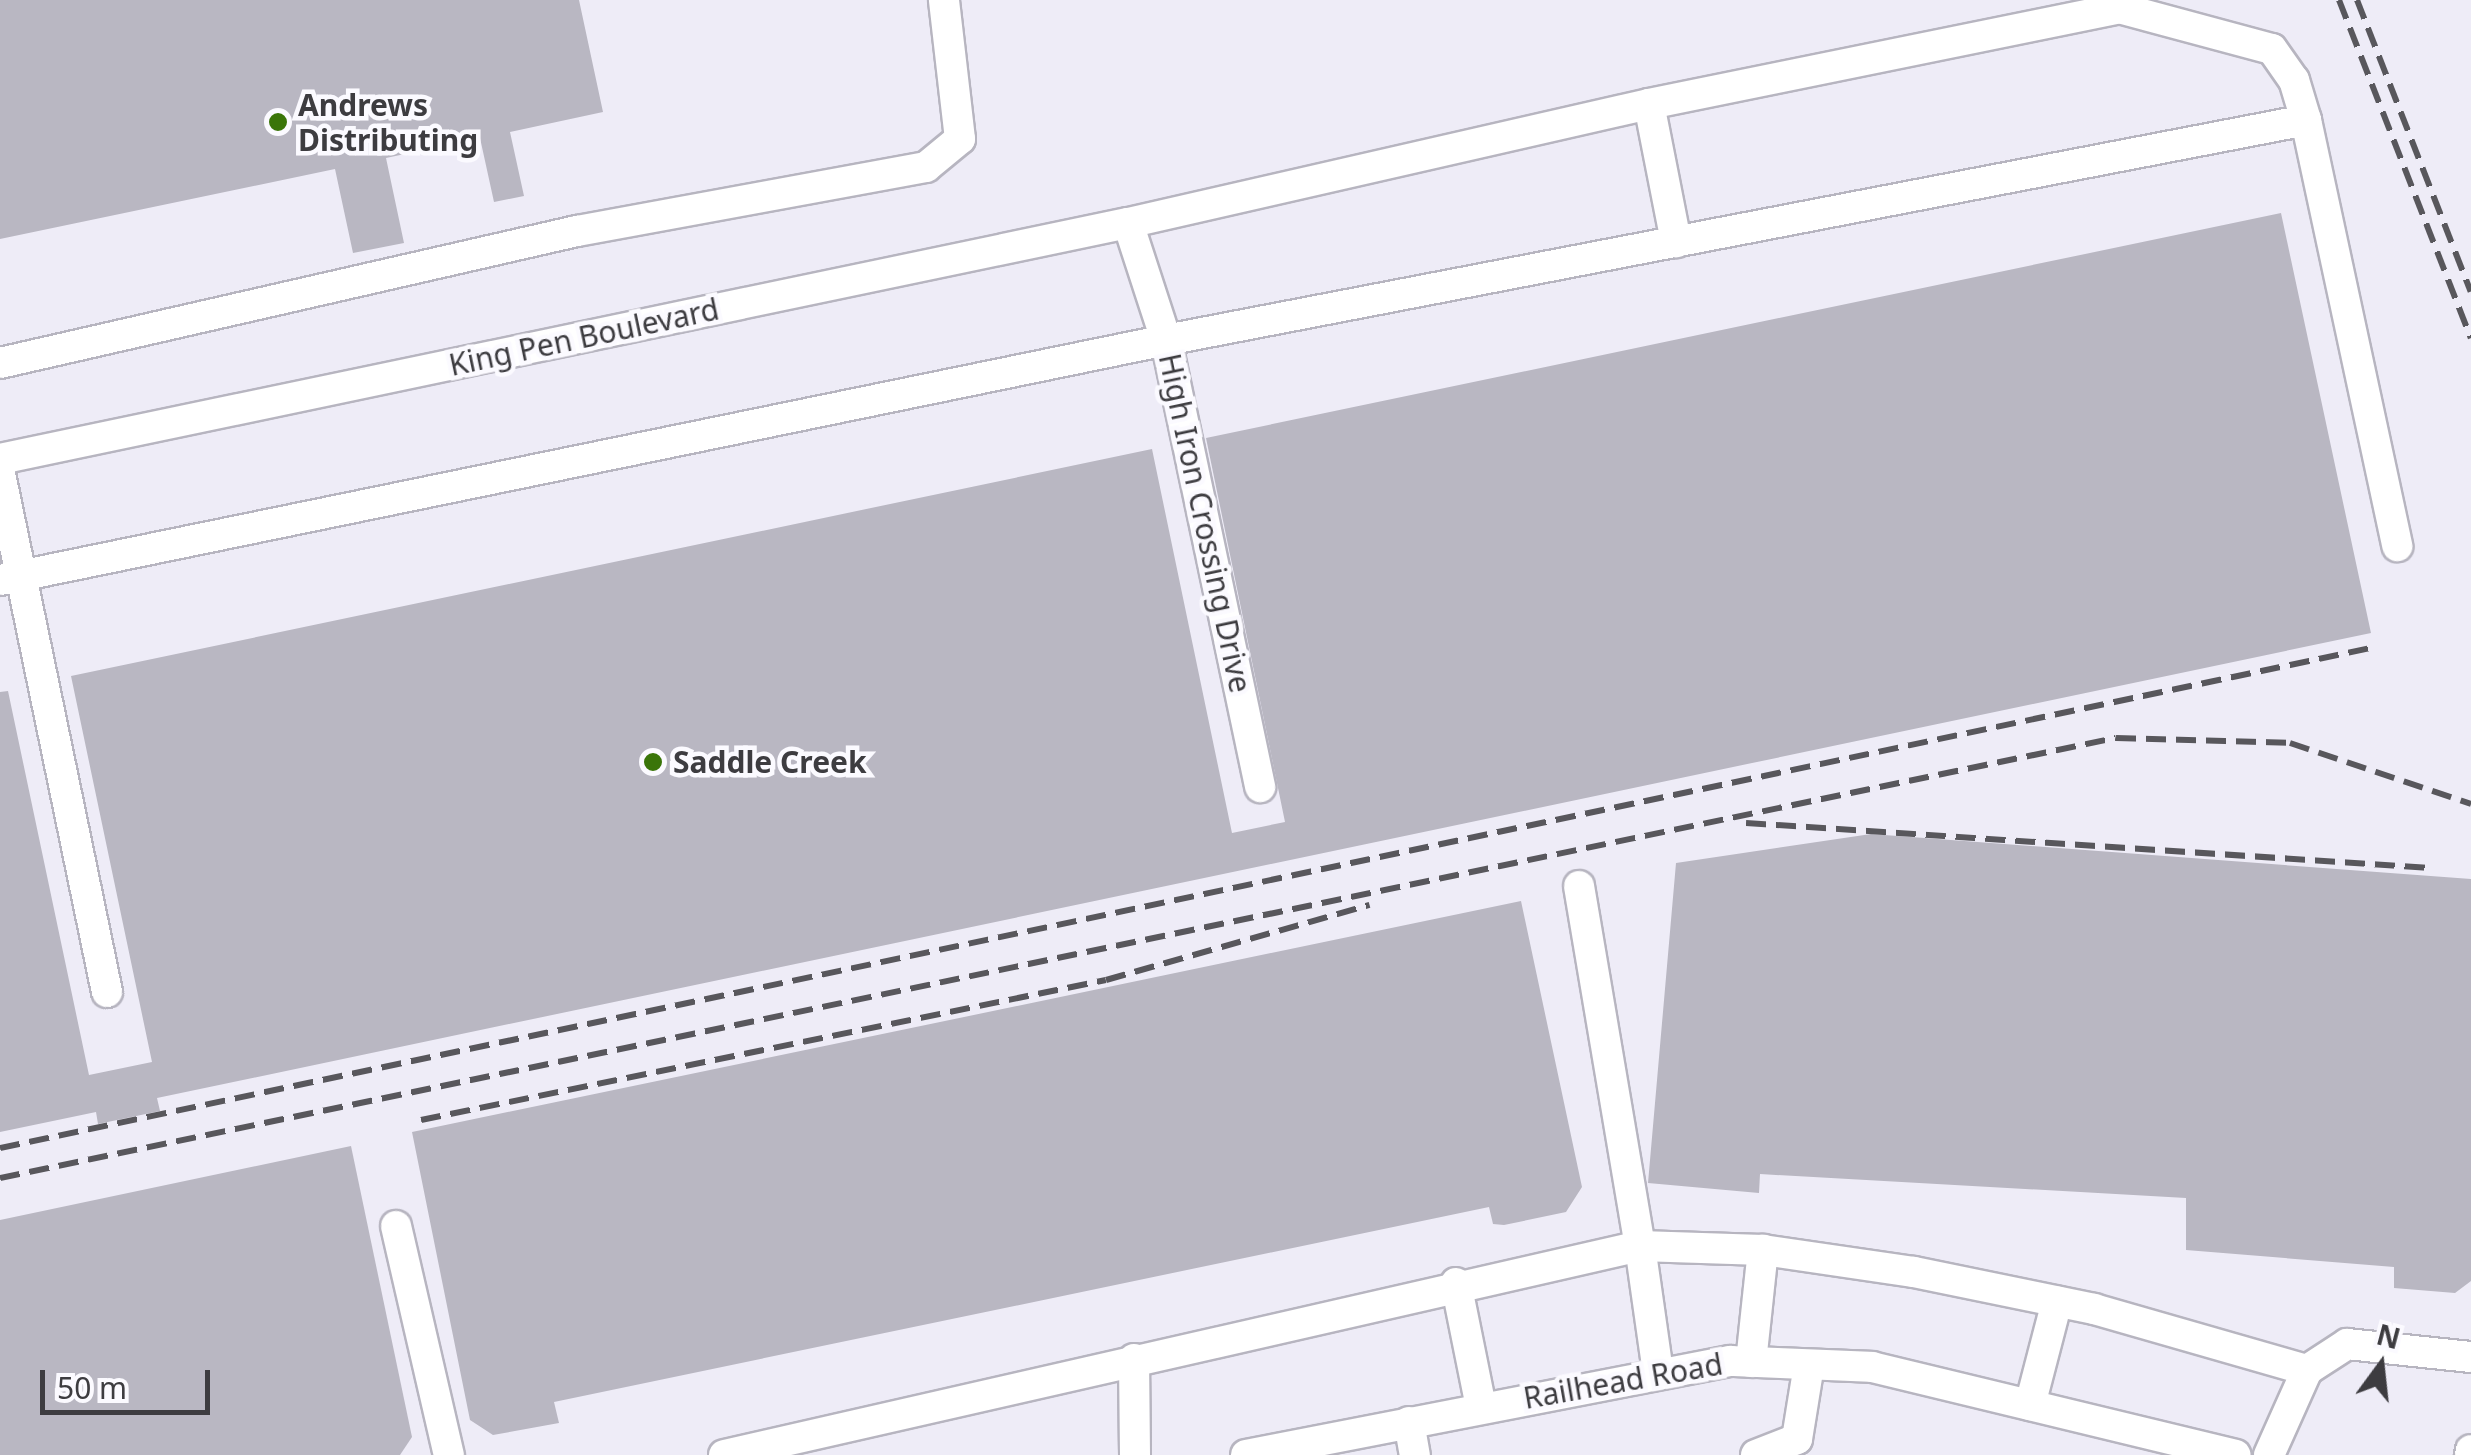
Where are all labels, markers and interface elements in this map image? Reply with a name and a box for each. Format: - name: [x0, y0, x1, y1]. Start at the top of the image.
- place label: Andrews Distributing: [298, 87, 478, 158]
- marker: Andrews Distributing: [267, 111, 289, 133]
- street label: King Pen Boulevard: [446, 291, 722, 383]
- street label: High Iron Crossing Drive: [1151, 350, 1259, 696]
- place label: Saddle Creek: [673, 744, 867, 780]
- marker: Saddle Creek: [642, 751, 664, 773]
- north arrow: [2331, 1315, 2431, 1415]
- text: N: [2373, 1315, 2405, 1357]
- street label: Railhead Road: [1521, 1346, 1725, 1416]
- scale bar: [45, 1350, 215, 1412]
- text: 50 m: [57, 1367, 127, 1408]

